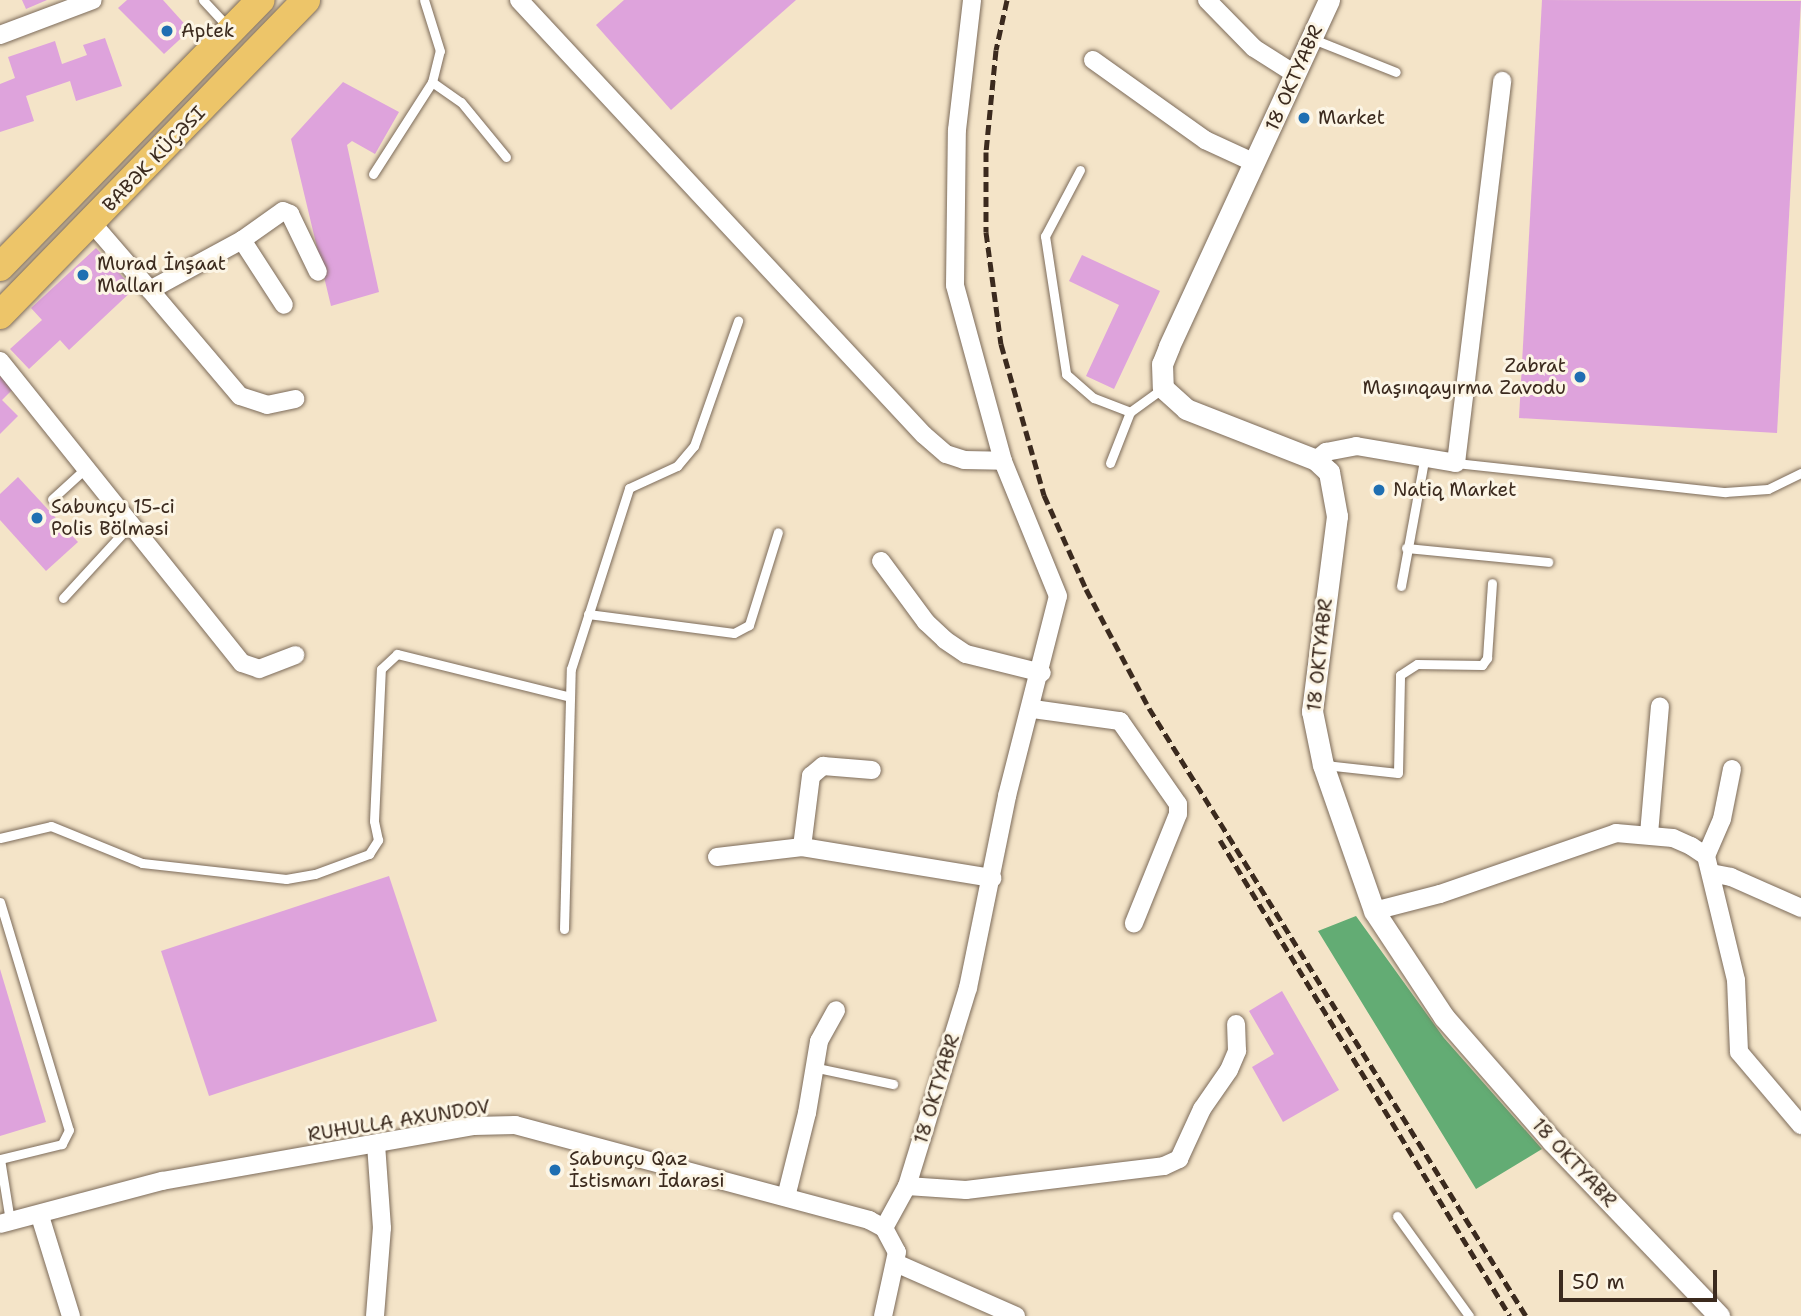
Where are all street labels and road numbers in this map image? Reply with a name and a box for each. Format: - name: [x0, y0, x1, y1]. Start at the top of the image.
- street label: 18 OKTYABR: [1261, 22, 1327, 134]
- street label: BABƏK KÜÇƏSI: [98, 102, 210, 216]
- street label: 18 OKTYABR: [1303, 597, 1337, 713]
- street label: 18 OKTYABR: [910, 1031, 964, 1147]
- street label: RUHULLA AXUNDOV: [306, 1095, 492, 1147]
- street label: 18 OKTYABR: [1527, 1114, 1621, 1212]

